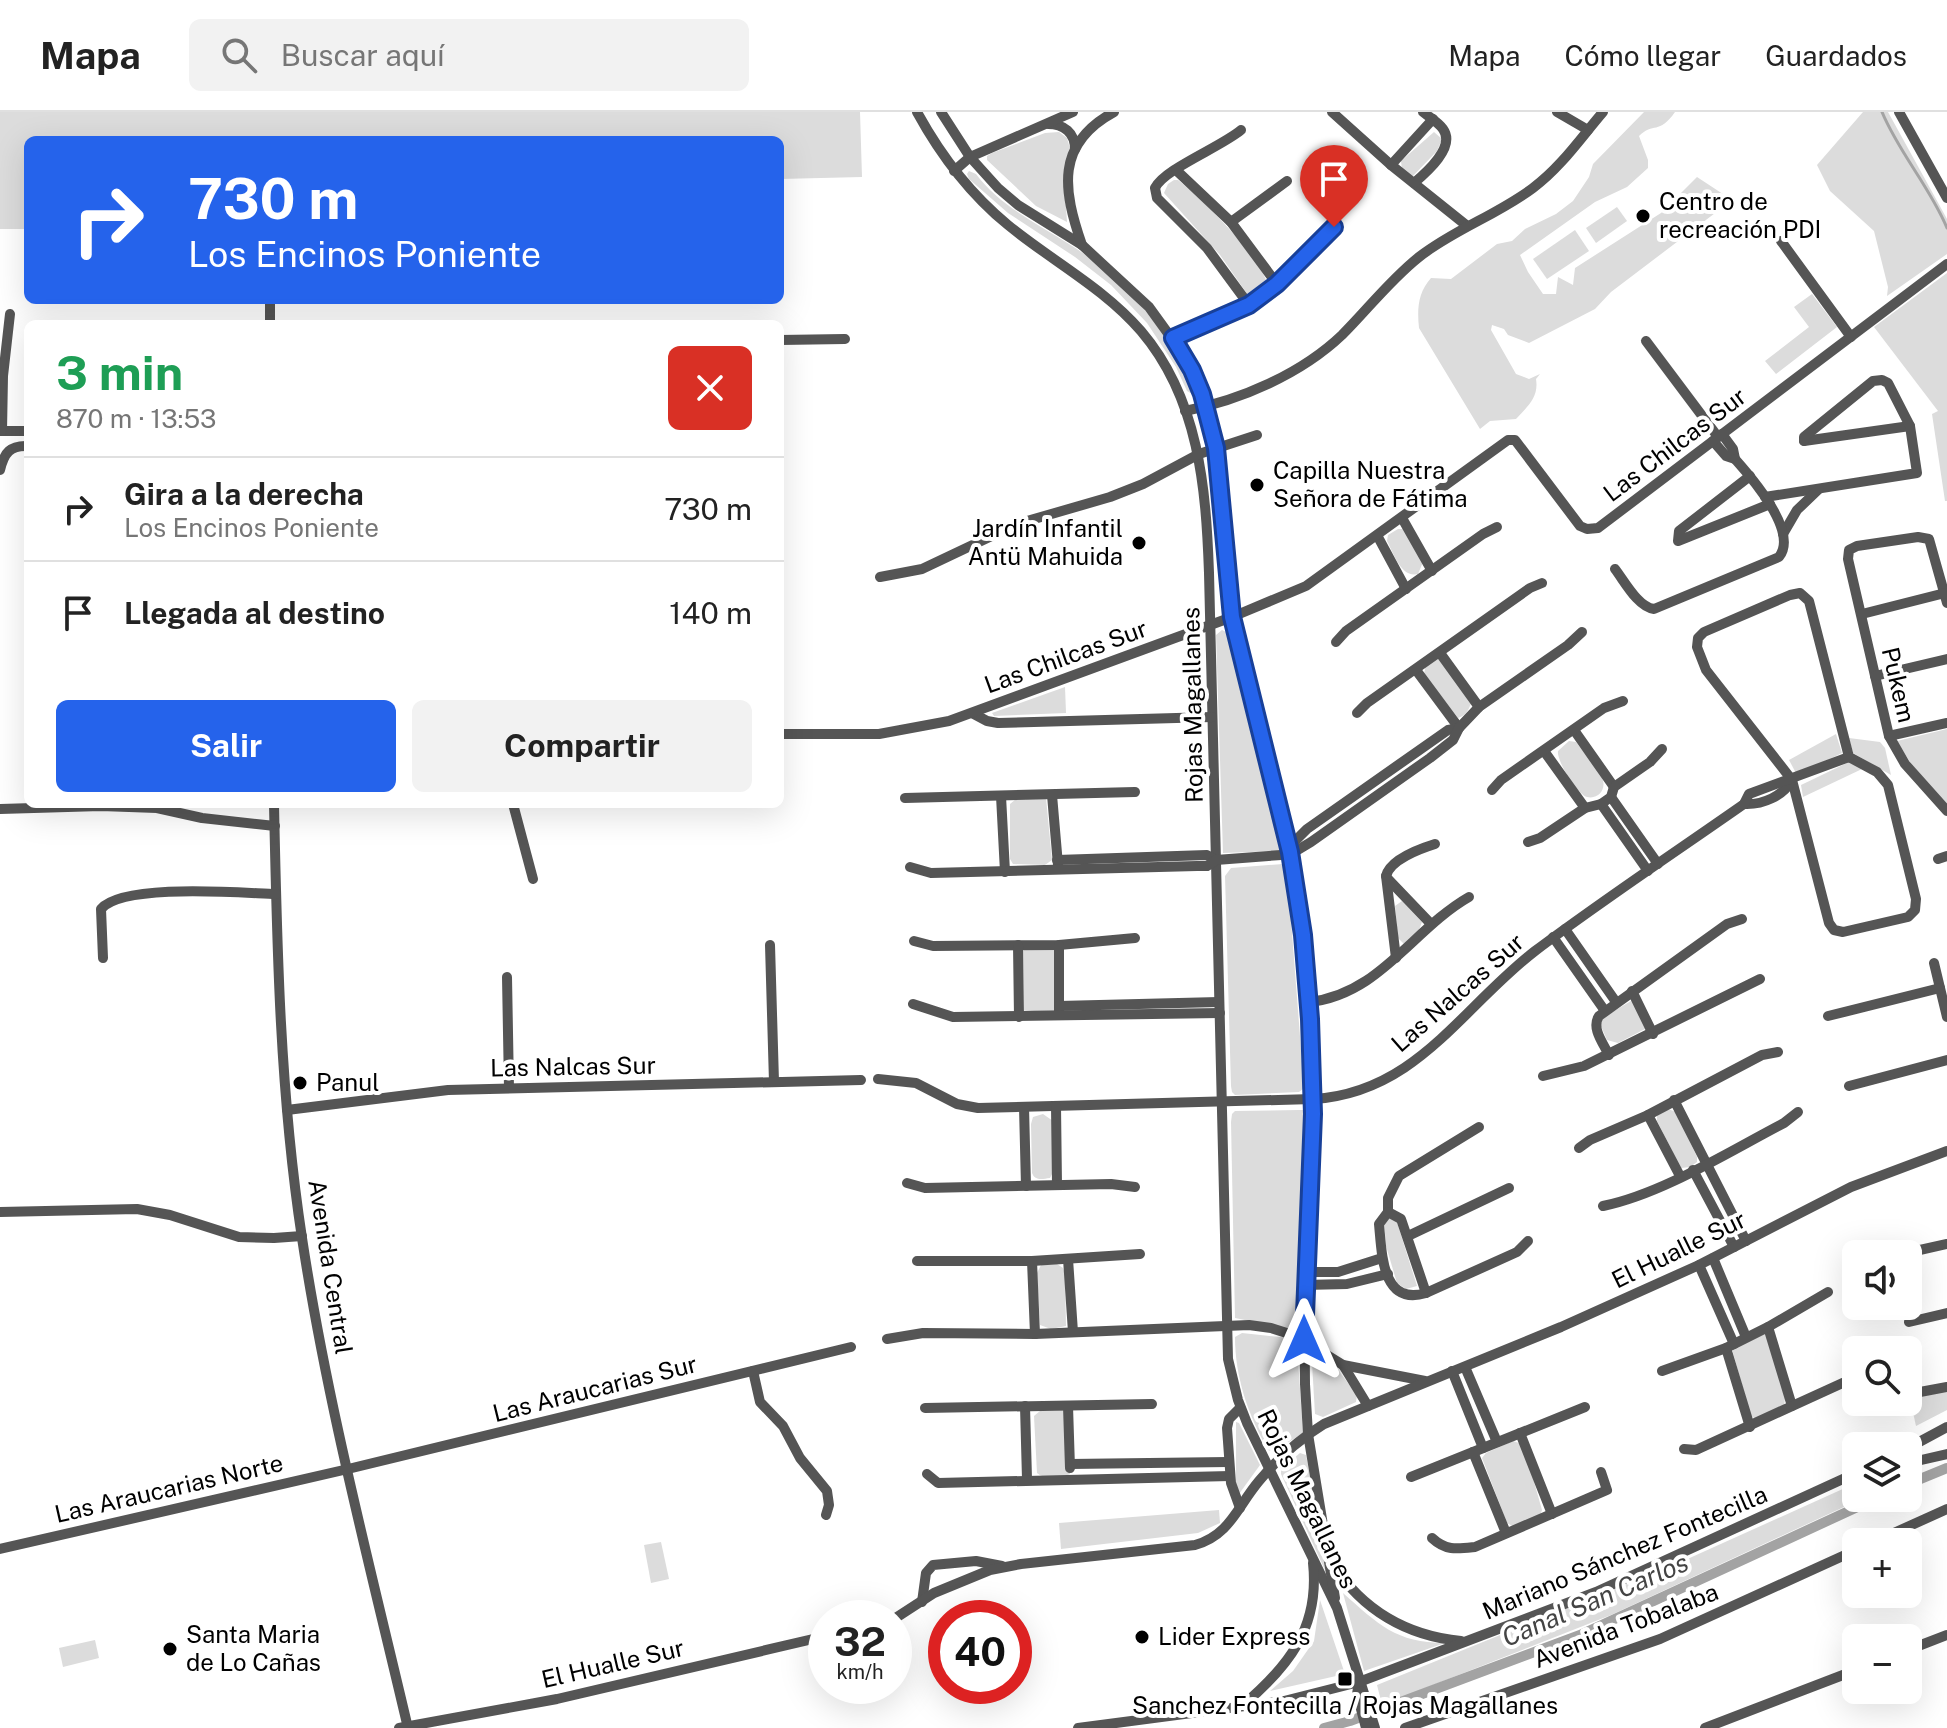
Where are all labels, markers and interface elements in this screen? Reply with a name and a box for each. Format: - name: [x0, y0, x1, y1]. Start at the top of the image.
- search box: [189, 19, 749, 91]
- text: Mapa: [40, 33, 141, 78]
- icon: search: [217, 33, 261, 77]
- text: Buscar aquí: [281, 37, 445, 73]
- text: Mapa: [1448, 39, 1520, 72]
- text: Cómo llegar: [1564, 39, 1721, 72]
- text: Guardados: [1765, 39, 1907, 72]
- pin: [1300, 145, 1368, 227]
- icon: arrive: [1312, 157, 1356, 201]
- text: 730 m: [188, 166, 358, 232]
- icon: right: [56, 168, 160, 272]
- place label: Centro de recreación PDI: [1659, 187, 1821, 243]
- marker: Centro de recreación PDI: [1634, 207, 1652, 225]
- text: Los Encinos Poniente: [188, 233, 541, 275]
- text: 3 min: [56, 344, 183, 401]
- button: close: [668, 346, 752, 430]
- street label: Las Chilcas Sur: [1598, 382, 1751, 507]
- text: 870 m · 13:53: [56, 403, 216, 434]
- place label: Capilla Nuestra Señora de Fátima: [1273, 456, 1468, 512]
- text: Gira a la derecha: [124, 476, 364, 512]
- marker: Capilla Nuestra Señora de Fátima: [1248, 476, 1266, 494]
- icon: right: [56, 487, 100, 531]
- text: 730 m: [664, 491, 752, 527]
- text: Los Encinos Poniente: [124, 512, 379, 543]
- place label: Jardín Infantil Antü Mahuida: [968, 514, 1123, 570]
- marker: Jardín Infantil Antü Mahuida: [1130, 534, 1148, 552]
- icon: arrive: [56, 591, 100, 635]
- text: Llegada al destino: [124, 595, 385, 631]
- text: 140 m: [669, 595, 752, 631]
- street label: Rojas Magallanes: [1176, 607, 1208, 803]
- street label: Las Chilcas Sur: [980, 614, 1151, 698]
- street label: Pukem: [1877, 644, 1921, 725]
- button: Salir: [56, 700, 396, 792]
- button: Compartir: [412, 700, 752, 792]
- street label: Las Nalcas Sur: [1386, 927, 1529, 1057]
- street label: Las Nalcas Sur: [490, 1051, 656, 1081]
- place label: Panul: [316, 1068, 380, 1096]
- marker: Panul: [291, 1074, 309, 1092]
- street label: Avenida Central: [303, 1177, 359, 1356]
- street label: El Hualle Sur: [1607, 1205, 1750, 1294]
- map controls: [1842, 1240, 1922, 1704]
- button: sound: [1842, 1240, 1922, 1320]
- position arrow: [1262, 1298, 1346, 1382]
- button: search: [1842, 1336, 1922, 1416]
- street label: Las Araucarias Sur: [490, 1349, 700, 1427]
- street label: Rojas Magallanes: [1252, 1404, 1363, 1593]
- button: layers: [1842, 1432, 1922, 1512]
- street label: Las Araucarias Norte: [52, 1448, 286, 1528]
- street label: Mariano Sánchez Fontecilla: [1478, 1479, 1771, 1625]
- button: +: [1842, 1528, 1922, 1608]
- water label: Canal San Carlos: [1497, 1546, 1693, 1653]
- street label: Avenida Tobalaba: [1529, 1577, 1722, 1673]
- speed limit sign: 40: [928, 1600, 1032, 1704]
- text: 32: [834, 1618, 886, 1665]
- place label: Santa Maria de Lo Cañas: [186, 1620, 321, 1676]
- place label: Lider Express: [1158, 1622, 1310, 1650]
- button: −: [1842, 1624, 1922, 1704]
- marker: Lider Express: [1133, 1628, 1151, 1646]
- street label: El Hualle Sur: [539, 1633, 687, 1693]
- marker: Santa Maria de Lo Cañas: [161, 1640, 179, 1658]
- text: km/h: [836, 1660, 884, 1684]
- marker: Sanchez Fontecilla / Rojas Magallanes: [1336, 1670, 1354, 1688]
- place label: Sanchez Fontecilla / Rojas Magallanes: [1132, 1691, 1558, 1719]

